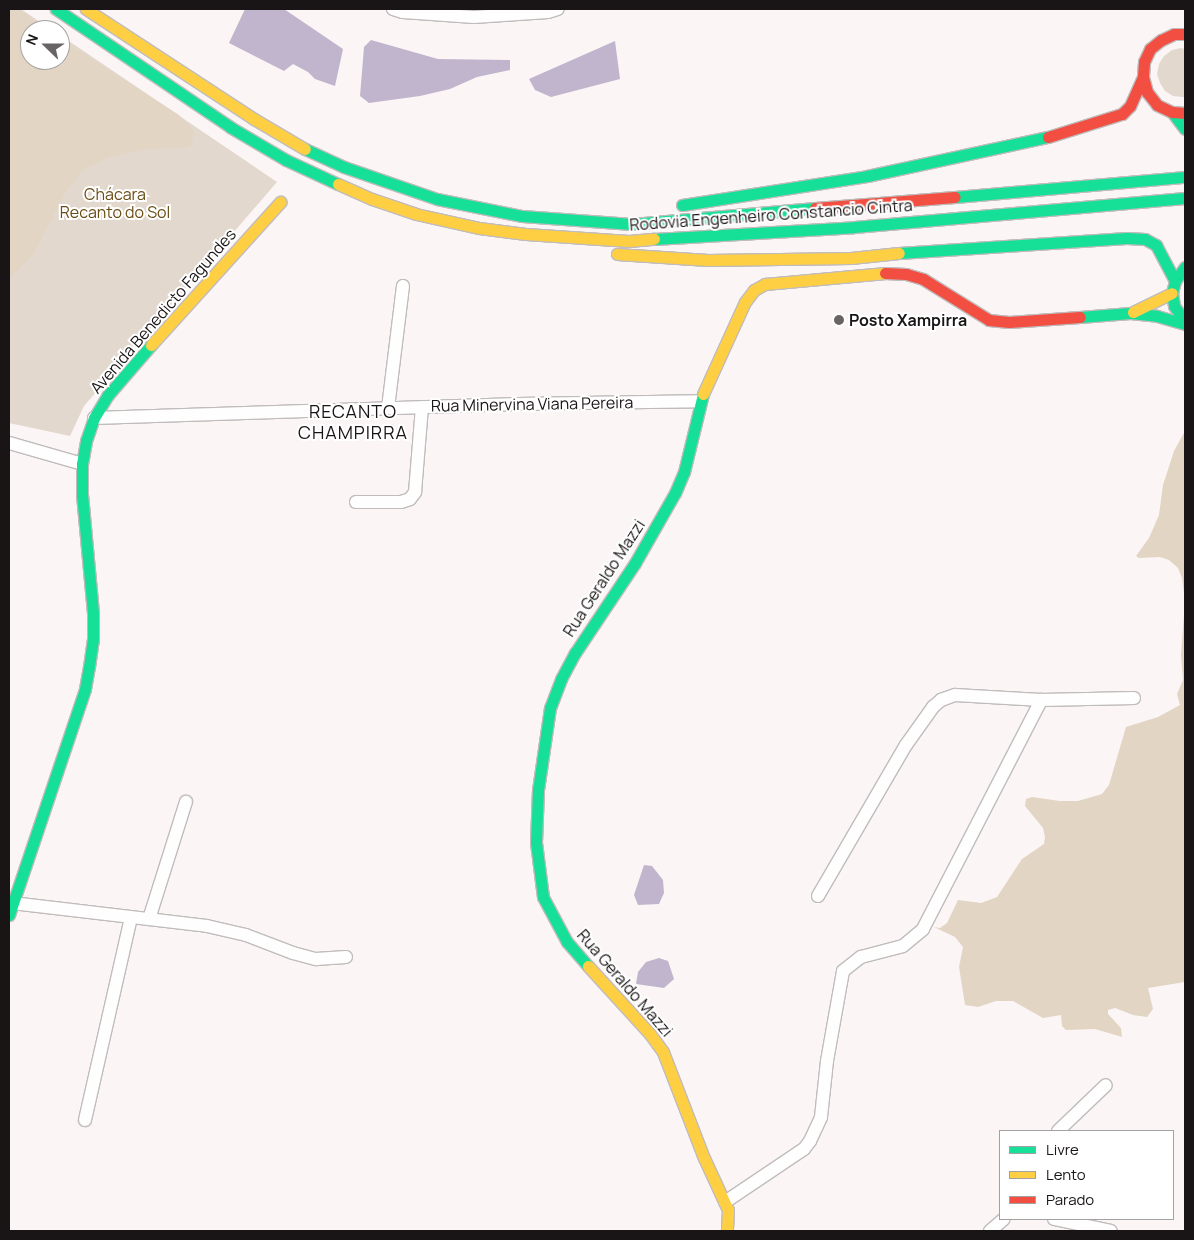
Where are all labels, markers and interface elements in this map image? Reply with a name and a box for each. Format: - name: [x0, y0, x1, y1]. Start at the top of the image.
- north arrow: [20, 20, 70, 70]
- text: N: [21, 31, 42, 48]
- park label: Chácara Recanto do Sol: [60, 184, 170, 222]
- street label: Rodovia Engenheiro Constancio Cintra: [629, 196, 913, 234]
- street label: Avenida Benedicto Fagundes: [86, 225, 240, 397]
- place label: Posto Xampirra: [849, 310, 967, 330]
- marker: Posto Xampirra: [833, 314, 845, 326]
- street label: Rua Minervina Viana Pereira: [431, 393, 633, 415]
- district label: RECANTO CHAMPIRRA: [297, 401, 409, 444]
- street label: Rua Geraldo Mazzi: [559, 516, 649, 640]
- street label: Rua Geraldo Mazzi: [573, 926, 677, 1040]
- legend: [999, 1130, 1174, 1220]
- text: Livre: [1046, 1139, 1079, 1160]
- text: Lento: [1046, 1164, 1086, 1185]
- text: Parado: [1046, 1189, 1094, 1210]

